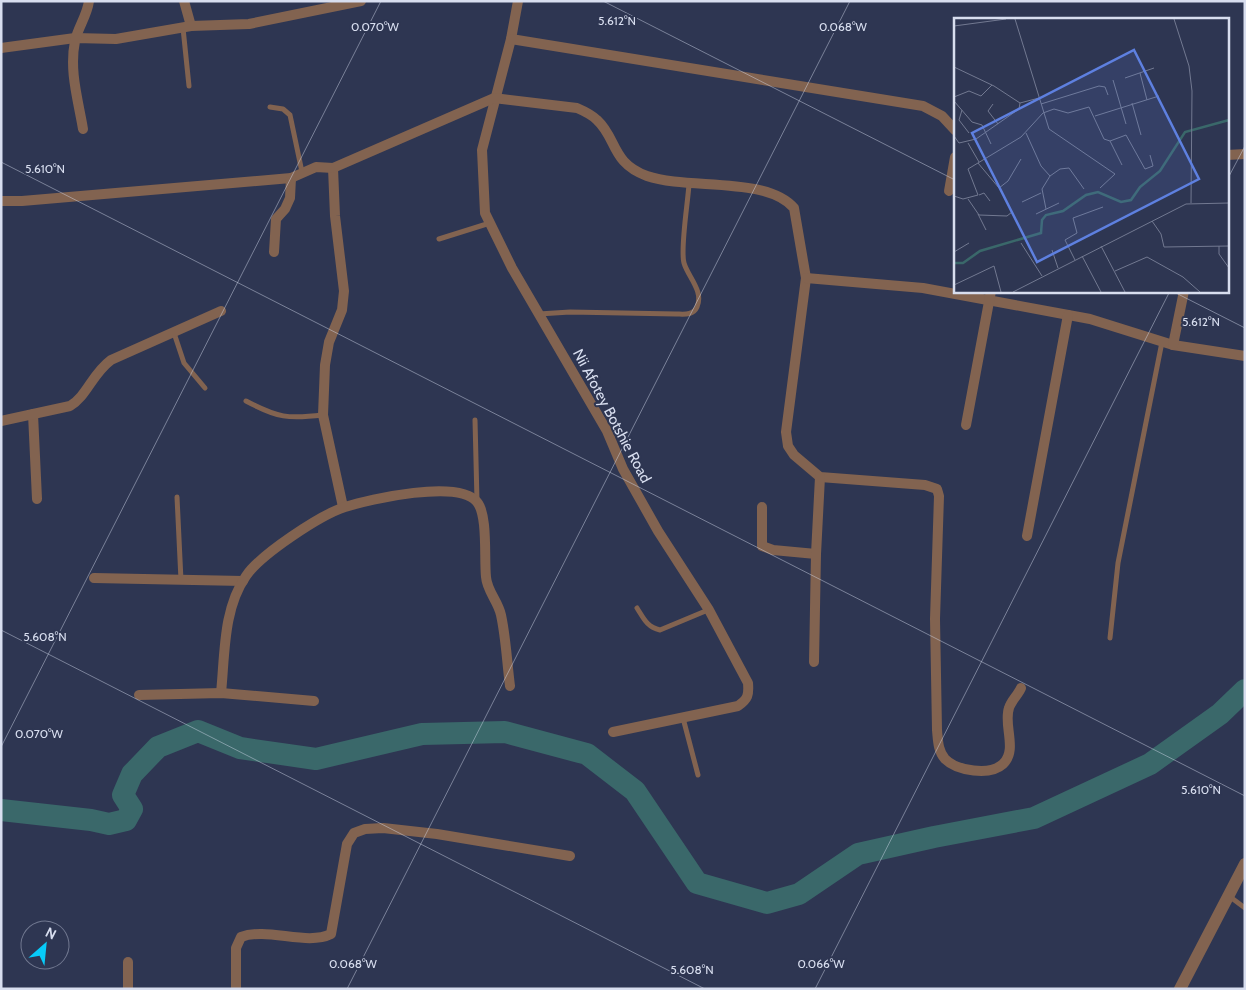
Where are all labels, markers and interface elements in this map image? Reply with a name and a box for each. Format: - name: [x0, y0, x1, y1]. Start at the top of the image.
- text: 5.612°N: [598, 13, 636, 28]
- inset map: [954, 18, 1228, 292]
- text: 0.070°W: [351, 19, 400, 34]
- text: 0.068°W: [819, 19, 868, 34]
- text: 5.610°N: [25, 161, 65, 176]
- text: 5.612°N: [1182, 314, 1220, 329]
- street label: Nii Afotey Botshie Road: [569, 346, 655, 486]
- text: 5.608°N: [23, 629, 67, 644]
- text: 0.070°W: [15, 726, 64, 741]
- text: 5.610°N: [1181, 782, 1221, 797]
- north arrow: [20, 920, 70, 970]
- text: N: [42, 923, 59, 944]
- text: 0.068°W: [329, 956, 378, 971]
- text: 0.066°W: [797, 956, 845, 971]
- text: 5.608°N: [670, 962, 714, 977]

